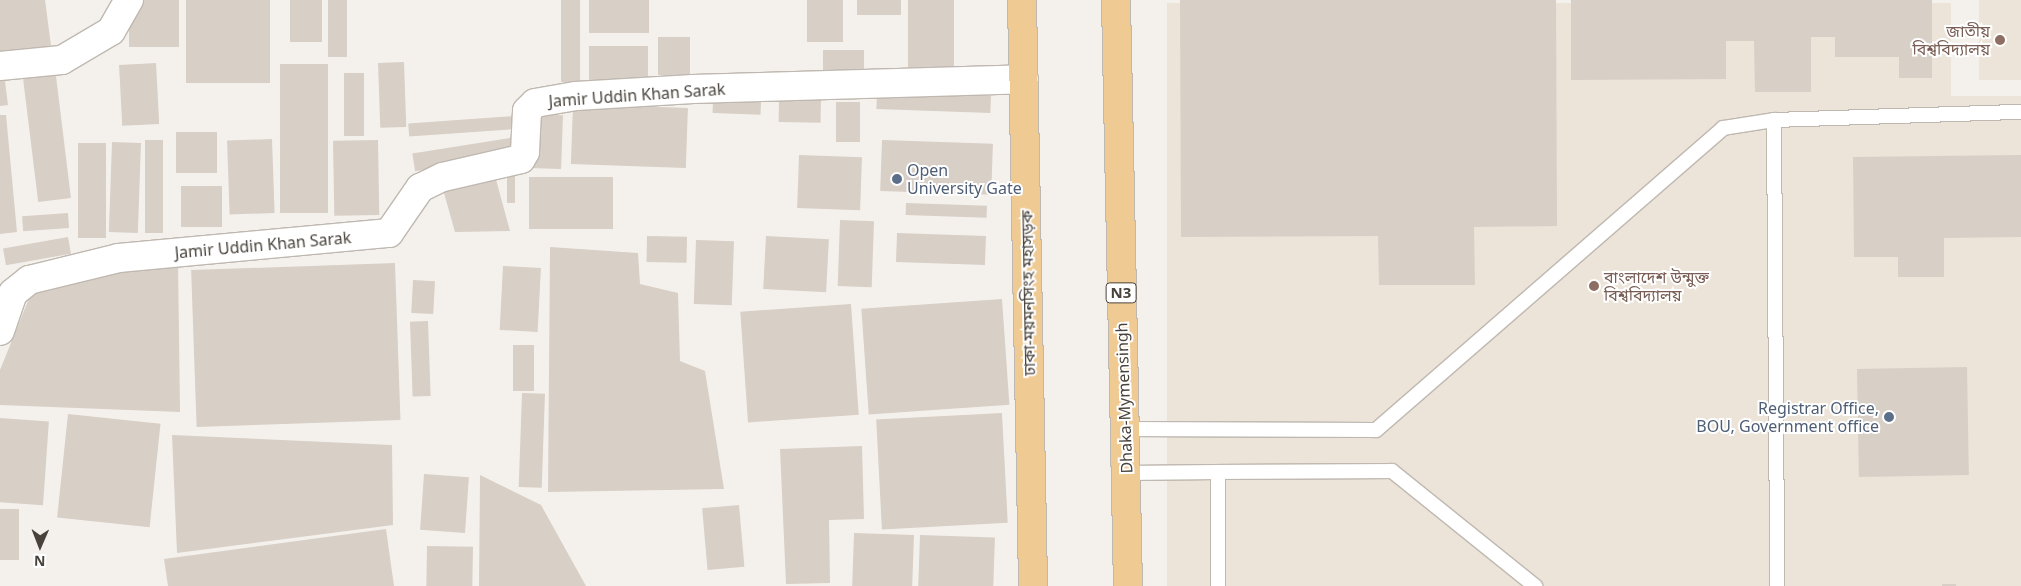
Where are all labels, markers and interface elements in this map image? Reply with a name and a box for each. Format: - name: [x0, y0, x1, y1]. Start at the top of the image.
- place label: জাতীয় বিশ্ববিদ্যালয়: [1912, 21, 1990, 59]
- marker: জাতীয় বিশ্ববিদ্যালয়: [1994, 34, 2006, 46]
- street label: Jamir Uddin Khan Sarak: [548, 79, 726, 111]
- place label: Open University Gate: [907, 160, 1022, 198]
- marker: Open University Gate: [891, 173, 903, 185]
- street label: ঢাকা-ময়মনসিংহ মহাসড়ক: [1017, 210, 1039, 376]
- street label: Jamir Uddin Khan Sarak: [174, 228, 352, 262]
- place label: বাংলাদেশ উন্মুক্ত বিশ্ববিদ্যালয়: [1604, 267, 1709, 305]
- road number: N3: [1105, 280, 1137, 306]
- marker: বাংলাদেশ উন্মুক্ত বিশ্ববিদ্যালয়: [1588, 280, 1600, 292]
- street label: Dhaka-Mymensingh: [1112, 322, 1136, 474]
- place label: Registrar Office, BOU, Government office: [1696, 398, 1879, 436]
- marker: Registrar Office, BOU, Government office: [1883, 411, 1895, 423]
- north arrow: [15, 521, 65, 571]
- text: N: [34, 552, 46, 571]

